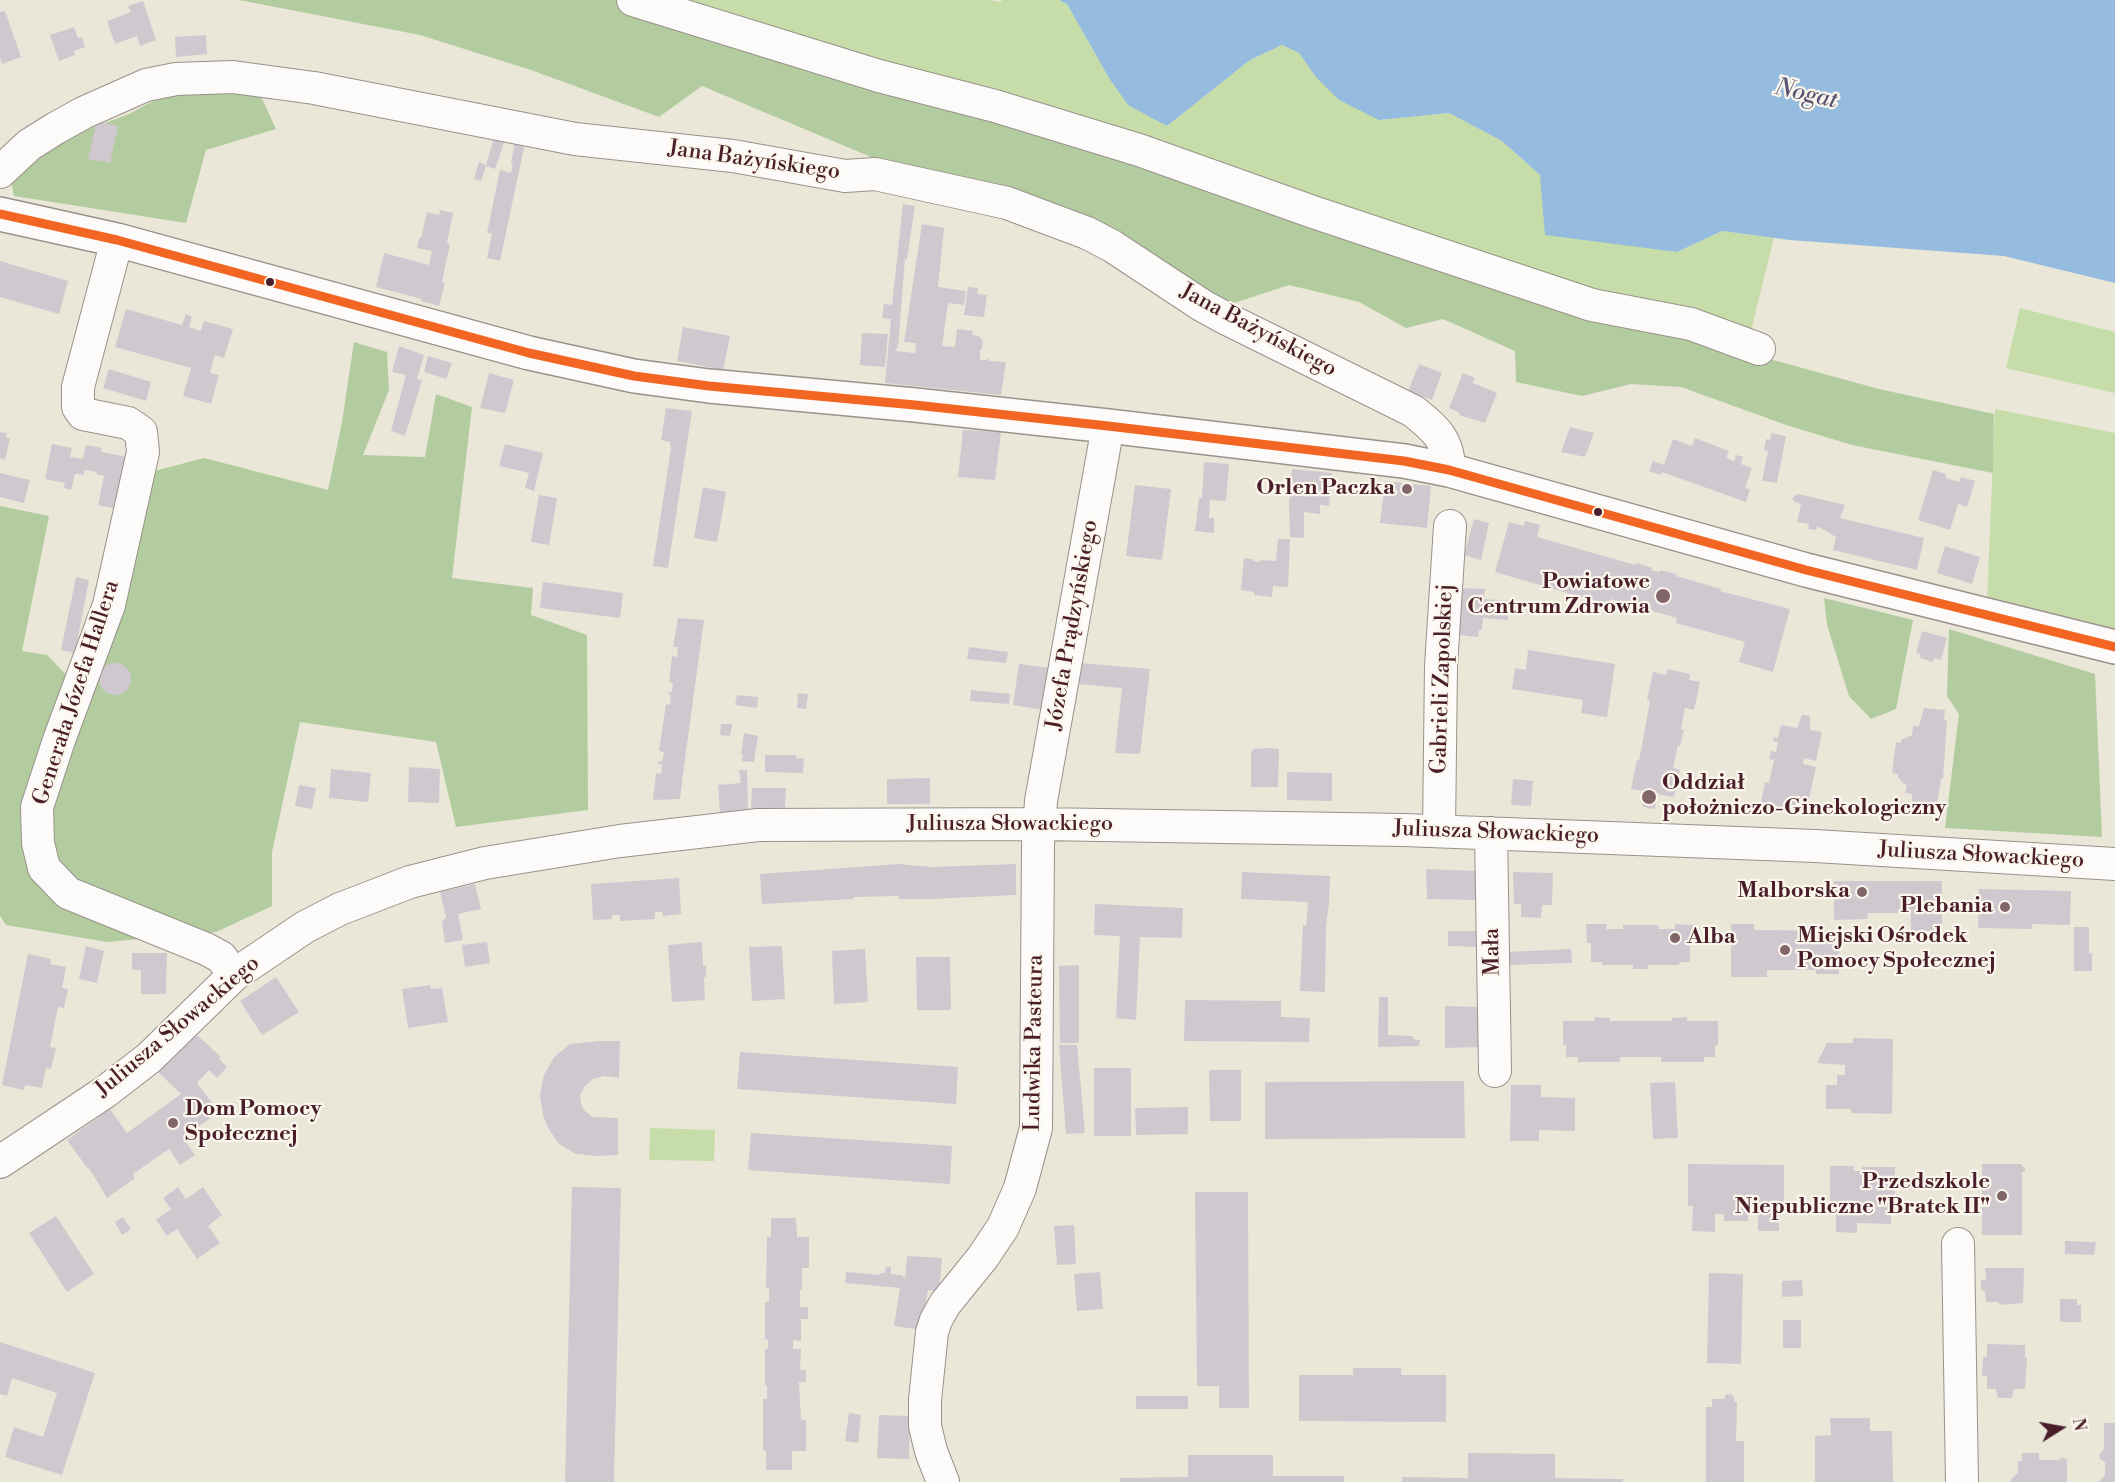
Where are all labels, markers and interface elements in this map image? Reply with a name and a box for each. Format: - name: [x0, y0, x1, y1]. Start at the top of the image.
- water label: Nogat: [1772, 74, 1840, 116]
- street label: Jana Bażyńskiego: [666, 136, 842, 186]
- unlabelled marker: [264, 276, 276, 288]
- street label: Jana Bażyńskiego: [1175, 279, 1341, 383]
- place label: Orlen Paczka: [1256, 476, 1395, 502]
- marker: Orlen Paczka: [1400, 482, 1414, 496]
- unlabelled marker: [1592, 506, 1604, 518]
- street label: Józefa Prądzyńskiego: [1042, 518, 1104, 732]
- place label: Powiatowe Centrum Zdrowia: [1467, 570, 1650, 622]
- street label: Generała Józefa Hallera: [28, 577, 126, 809]
- street label: Gabrieli Zapolskiej: [1426, 583, 1460, 775]
- marker: Powiatowe Centrum Zdrowia: [1654, 587, 1672, 605]
- place label: Oddział położniczo-Ginekologiczny: [1662, 771, 1946, 822]
- marker: Oddział położniczo-Ginekologiczny: [1640, 788, 1658, 806]
- street label: Juliusza Słowackiego: [907, 812, 1113, 838]
- street label: Juliusza Słowackiego: [1392, 816, 1600, 850]
- street label: Juliusza Słowackiego: [1877, 837, 2085, 875]
- place label: Malborska: [1737, 879, 1850, 905]
- marker: Malborska: [1855, 885, 1869, 899]
- place label: Plebania: [1900, 894, 1993, 920]
- marker: Plebania: [1998, 900, 2012, 914]
- place label: Miejski Ośrodek Pomocy Społecznej: [1797, 924, 1996, 975]
- place label: Alba: [1687, 925, 1736, 951]
- street label: Mała: [1479, 928, 1507, 976]
- marker: Alba: [1668, 931, 1682, 945]
- marker: Miejski Ośrodek Pomocy Społecznej: [1778, 943, 1792, 957]
- street label: Juliusza Słowackiego: [90, 951, 266, 1103]
- street label: Ludwika Pasteura: [1020, 954, 1050, 1132]
- place label: Dom Pomocy Społecznej: [185, 1097, 322, 1148]
- marker: Dom Pomocy Społecznej: [166, 1116, 180, 1130]
- place label: Przedszkole Niepubliczne "Bratek II": [1735, 1170, 1990, 1222]
- marker: Przedszkole Niepubliczne "Bratek II": [1995, 1189, 2009, 1203]
- north arrow: [2031, 1398, 2091, 1458]
- text: N: [2068, 1416, 2090, 1433]

